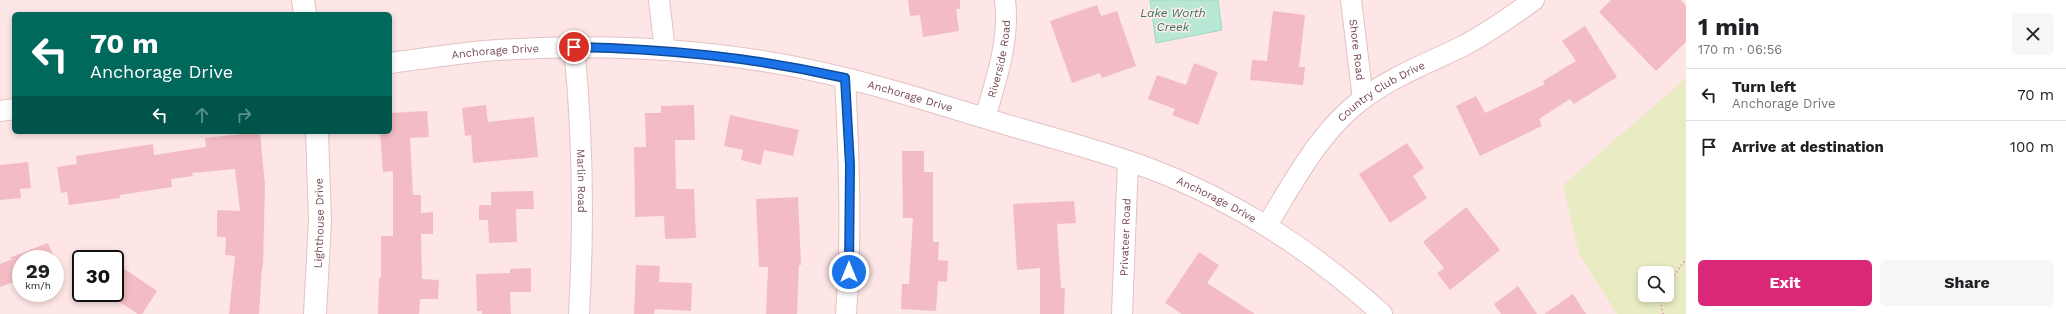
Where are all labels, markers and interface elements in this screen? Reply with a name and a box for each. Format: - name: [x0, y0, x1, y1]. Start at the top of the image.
- water label: Lake Worth Creek: [1140, 6, 1206, 34]
- text: 1 min: [1698, 13, 1760, 41]
- button: close: [2012, 13, 2054, 55]
- street label: Shore Road: [1346, 18, 1367, 81]
- street label: Riverside Road: [985, 20, 1013, 99]
- text: 70 m: [90, 27, 159, 60]
- icon: left: [24, 28, 76, 80]
- pin: [557, 30, 591, 64]
- icon: arrive: [563, 36, 585, 58]
- street label: Anchorage Drive: [451, 42, 539, 62]
- text: 170 m · 06:56: [1698, 42, 1782, 57]
- street label: Country Club Drive: [1335, 59, 1427, 125]
- text: Anchorage Drive: [90, 61, 233, 82]
- street label: Anchorage Drive: [866, 78, 954, 115]
- text: Turn left: [1732, 78, 1796, 96]
- icon: left: [1698, 84, 1720, 106]
- text: 70 m: [2017, 86, 2054, 104]
- text: Anchorage Drive: [1732, 96, 1835, 111]
- icon: left: [149, 104, 171, 126]
- icon: ahead: [191, 104, 213, 126]
- icon: right: [233, 104, 255, 126]
- icon: arrive: [1698, 136, 1720, 158]
- text: Arrive at destination: [1732, 138, 1884, 156]
- text: 100 m: [2010, 138, 2054, 156]
- street label: Marlin Road: [574, 149, 588, 213]
- street label: Anchorage Drive: [1175, 174, 1259, 226]
- street label: Lighthouse Drive: [311, 178, 327, 269]
- street label: Privateer Road: [1117, 198, 1134, 276]
- speed limit sign: 30: [72, 250, 124, 302]
- position arrow: [828, 251, 870, 293]
- text: 29: [26, 259, 50, 283]
- button: Exit: [1698, 260, 1872, 306]
- button: Share: [1880, 260, 2054, 306]
- map controls: [1638, 266, 1674, 302]
- button: search: [1638, 266, 1674, 302]
- text: km/h: [25, 280, 51, 291]

